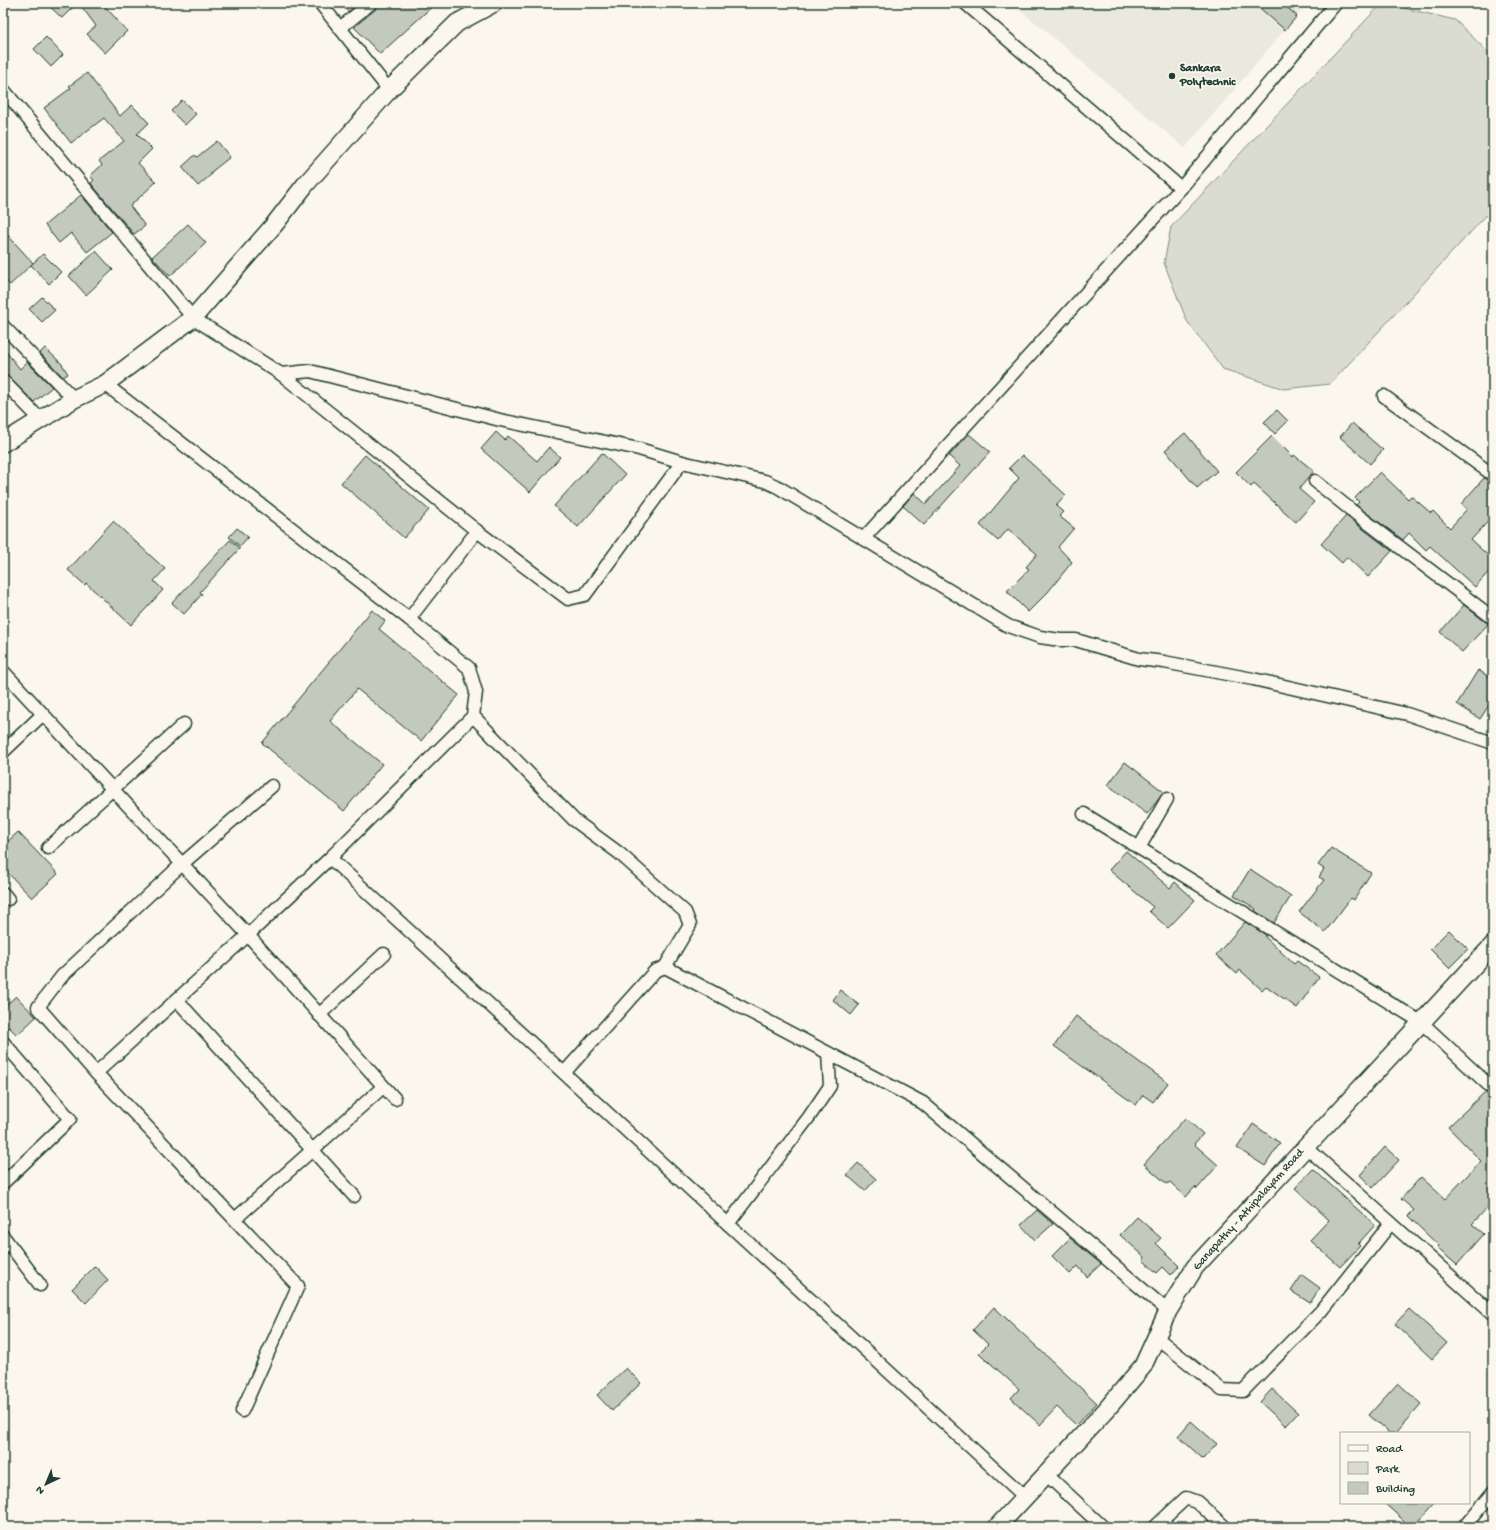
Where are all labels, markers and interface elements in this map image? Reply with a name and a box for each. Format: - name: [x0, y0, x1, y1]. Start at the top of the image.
- place label: Sankara Polytechnic: [1179, 62, 1236, 90]
- marker: Sankara Polytechnic: [1167, 71, 1177, 81]
- street label: Ganapathy - Athipalayam Road: [1191, 1146, 1308, 1274]
- legend: [1340, 1432, 1470, 1504]
- text: Road: [1376, 1443, 1403, 1457]
- text: Park: [1375, 1463, 1401, 1477]
- north arrow: [26, 1464, 66, 1504]
- text: N: [34, 1483, 47, 1497]
- text: Building: [1375, 1483, 1415, 1497]

